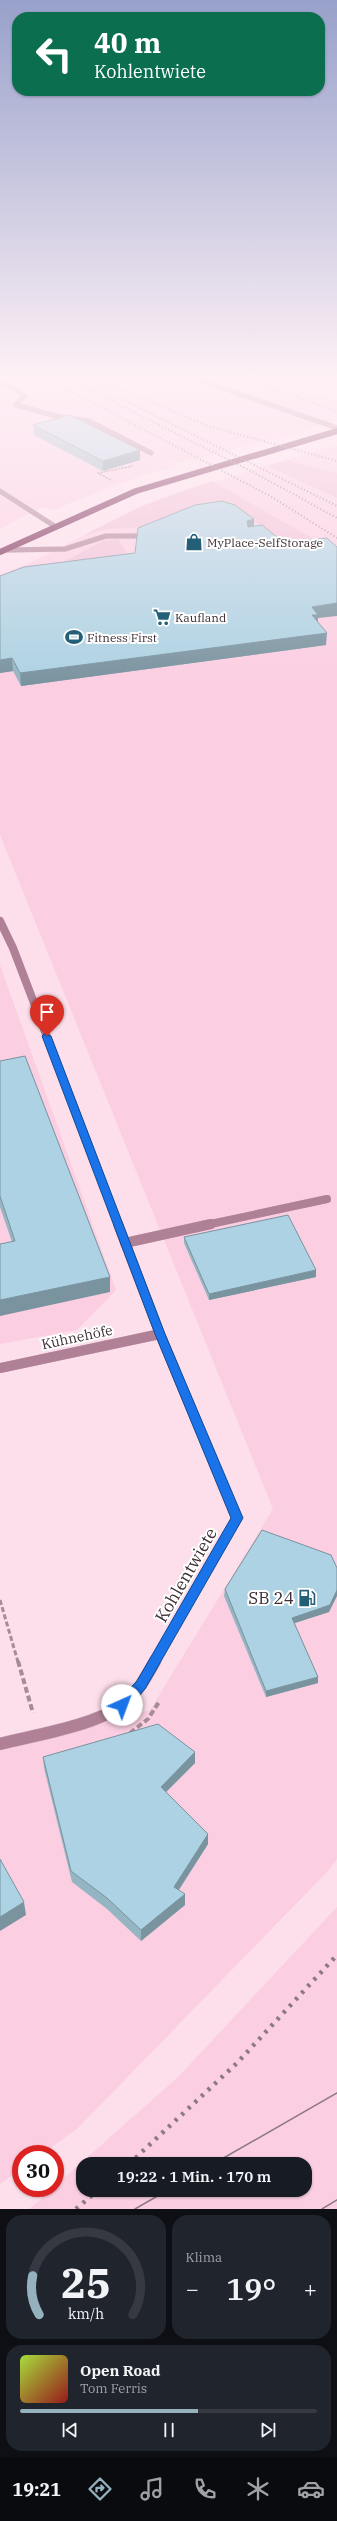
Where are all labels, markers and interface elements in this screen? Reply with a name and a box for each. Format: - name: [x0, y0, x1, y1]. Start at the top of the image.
- text: 40 m: [94, 24, 161, 61]
- icon: left: [28, 28, 80, 80]
- text: Kohlentwiete: [94, 60, 206, 83]
- shop icon: MyPlace-SelfStorage: [184, 532, 204, 552]
- place label: MyPlace-SelfStorage: [207, 535, 323, 550]
- supermarket icon: Kaufland: [152, 607, 172, 627]
- place label: Kaufland: [175, 610, 226, 625]
- sports icon: Fitness First: [64, 627, 84, 647]
- place label: Fitness First: [87, 630, 157, 645]
- pin: [30, 995, 64, 1036]
- icon: arrive: [36, 1001, 58, 1023]
- street label: Kühnehöfe: [40, 1321, 114, 1353]
- street label: Kohlentwiete: [150, 1524, 222, 1626]
- place label: SB 24: [248, 1587, 294, 1609]
- fuel station icon: SB 24: [297, 1588, 317, 1608]
- position arrow: [101, 1684, 143, 1726]
- speed limit sign: 30: [12, 2145, 64, 2197]
- text: 19:22 · 1 Min. · 170 m: [117, 2167, 271, 2186]
- text: Klima: [186, 2249, 222, 2266]
- text: 25: [61, 2255, 111, 2309]
- text: 19°: [226, 2269, 276, 2308]
- text: −: [186, 2274, 199, 2303]
- text: +: [304, 2274, 317, 2303]
- text: km/h: [68, 2304, 104, 2323]
- text: Open Road: [80, 2361, 160, 2380]
- text: Tom Ferris: [80, 2380, 147, 2397]
- icon: previous: [59, 2419, 81, 2441]
- icon: pause: [158, 2419, 180, 2441]
- icon: next: [257, 2419, 279, 2441]
- icon: directions: [86, 2475, 114, 2503]
- icon: music: [138, 2475, 166, 2503]
- icon: phone: [191, 2475, 219, 2503]
- icon: climate: [244, 2475, 272, 2503]
- icon: car: [297, 2475, 325, 2503]
- text: 19:21: [12, 2478, 61, 2501]

